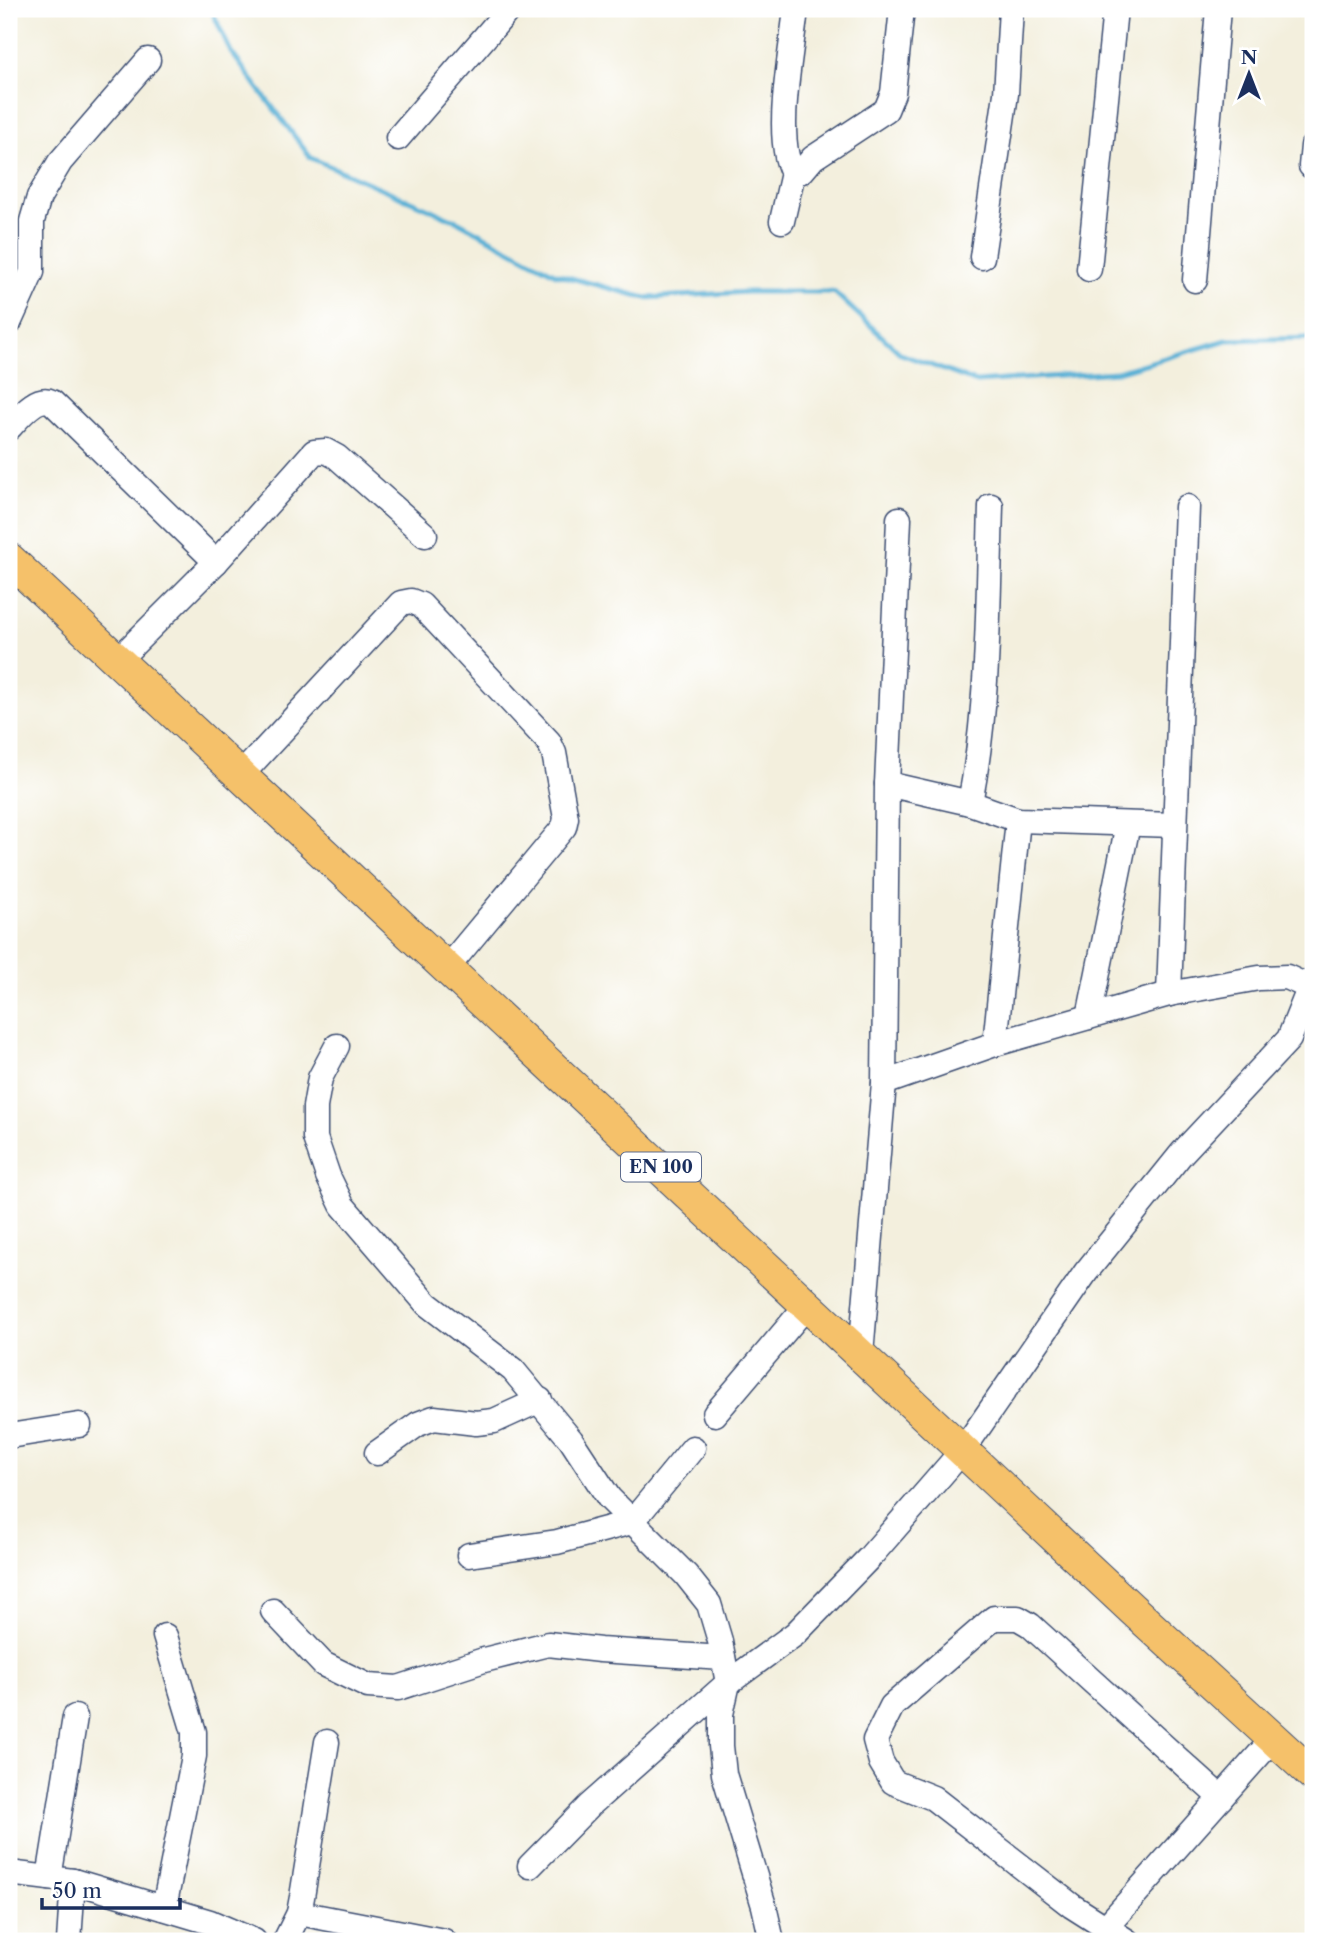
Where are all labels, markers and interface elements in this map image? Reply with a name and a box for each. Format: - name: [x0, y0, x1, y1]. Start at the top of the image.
- north arrow: [1214, 38, 1284, 108]
- text: N: [1241, 46, 1257, 69]
- road number: EN 100: [621, 1152, 701, 1182]
- scale bar: [42, 1866, 180, 1910]
- text: 50 m: [52, 1878, 102, 1903]

